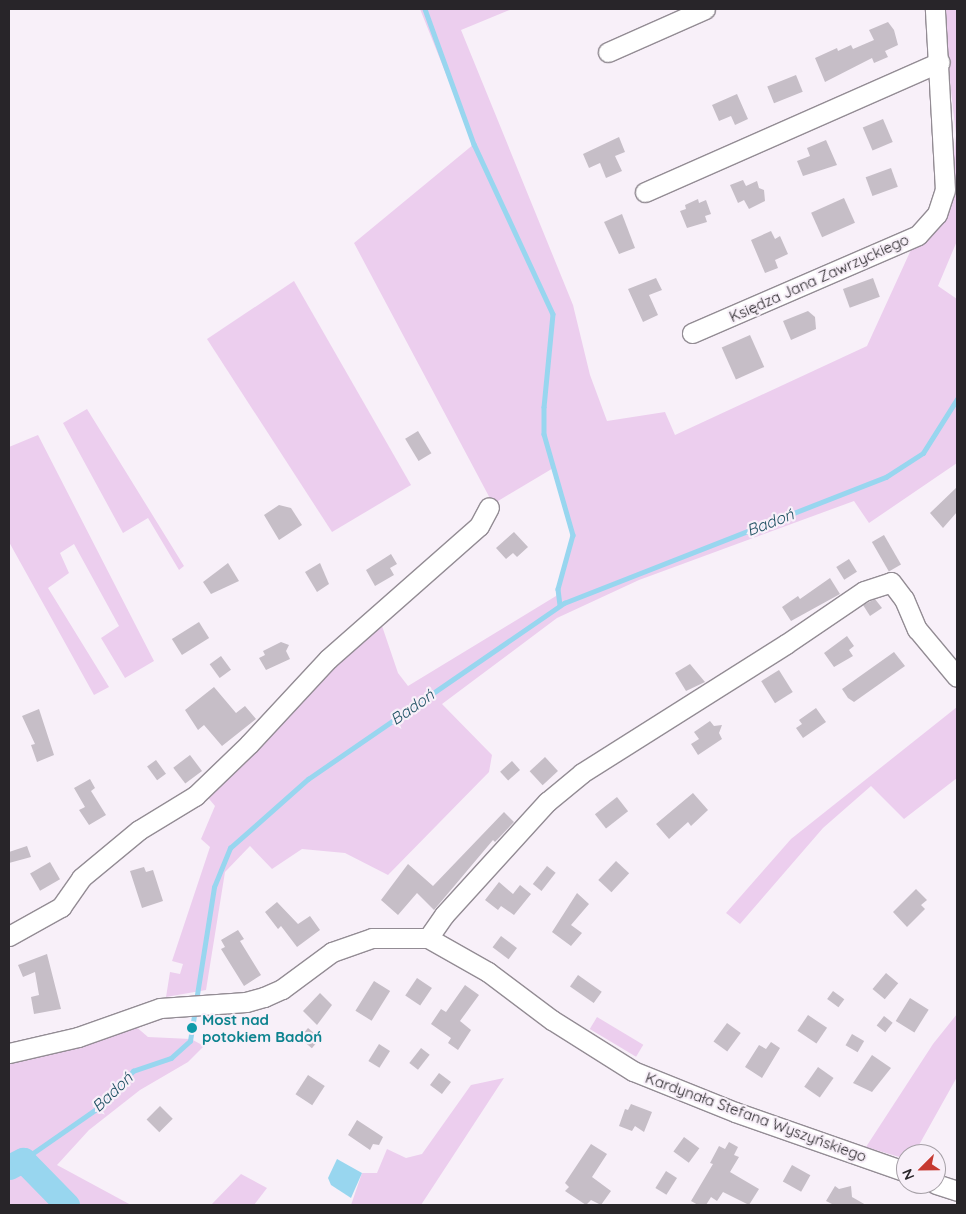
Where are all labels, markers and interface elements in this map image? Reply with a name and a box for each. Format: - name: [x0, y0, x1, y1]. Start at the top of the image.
- street label: Księdza Jana Zawrzyckiego: [726, 230, 912, 326]
- water label: Badoń: [744, 504, 796, 540]
- water label: Badoń: [387, 685, 437, 729]
- place label: Most nad potokiem Badoń: [202, 1010, 322, 1045]
- marker: Most nad potokiem Badoń: [186, 1022, 198, 1034]
- water label: Badoń: [88, 1068, 136, 1116]
- street label: Kardynała Stefana Wyszyńskiego: [643, 1069, 869, 1165]
- north arrow: [896, 1144, 946, 1194]
- text: N: [898, 1166, 918, 1183]

